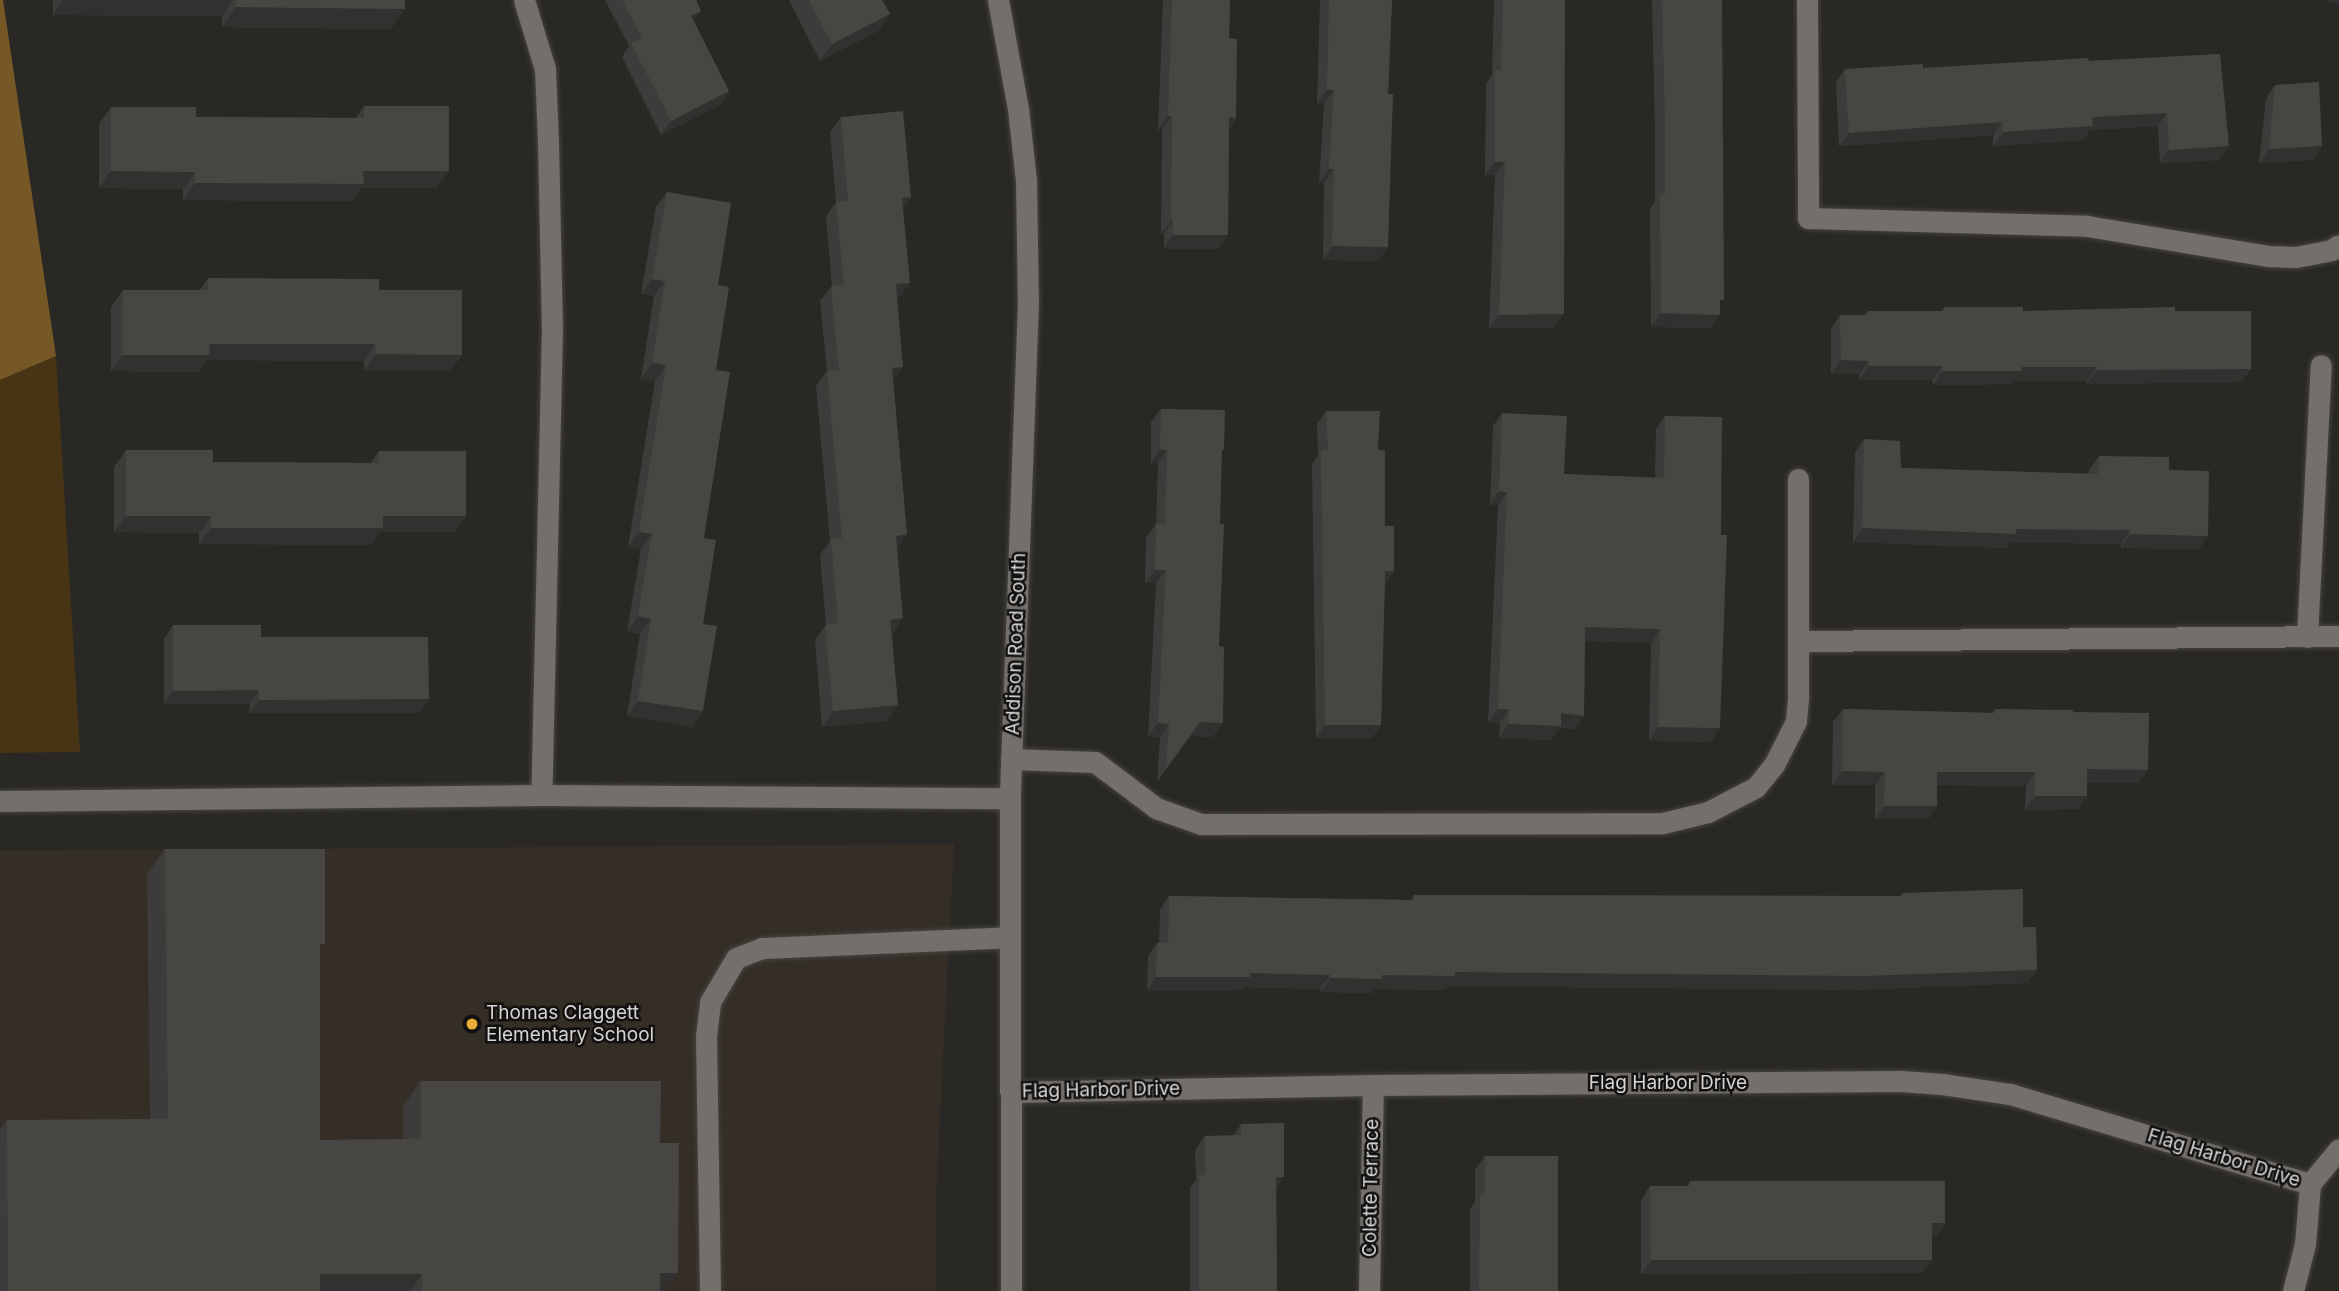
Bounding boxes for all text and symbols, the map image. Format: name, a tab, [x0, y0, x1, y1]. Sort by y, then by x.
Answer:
street label: Addison Road South	[1001, 552, 1031, 736]
place label: Thomas Claggett Elementary School	[486, 1002, 654, 1046]
marker: Thomas Claggett Elementary School	[464, 1016, 480, 1032]
street label: Flag Harbor Drive	[1589, 1072, 1747, 1094]
street label: Flag Harbor Drive	[1022, 1077, 1180, 1103]
street label: Colette Terrace	[1358, 1119, 1384, 1257]
street label: Flag Harbor Drive	[2145, 1124, 2303, 1192]

